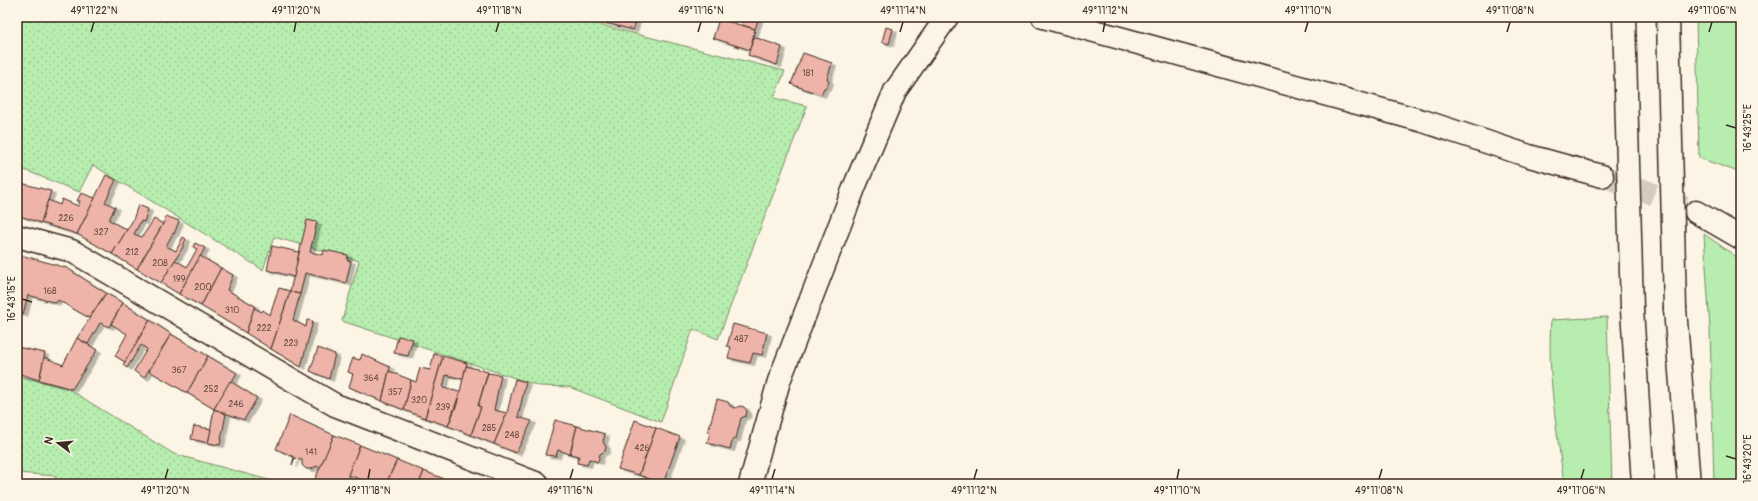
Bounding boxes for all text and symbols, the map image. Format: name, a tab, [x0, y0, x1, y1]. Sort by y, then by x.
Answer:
text: 49°11'22"N	[70, 5, 118, 17]
text: 49°11'20"N	[272, 5, 320, 17]
text: 49°11'18"N	[477, 5, 522, 17]
text: 49°11'16"N	[678, 5, 724, 17]
text: 49°11'14"N	[880, 5, 926, 17]
text: 49°11'12"N	[1082, 5, 1128, 17]
text: 49°11'10"N	[1285, 5, 1332, 17]
text: 49°11'08"N	[1486, 5, 1534, 17]
text: 49°11'06"N	[1688, 5, 1737, 17]
house number: 181	[802, 68, 814, 79]
text: 16°43'25"E	[1742, 104, 1754, 152]
house number: 226	[58, 213, 74, 224]
house number: 327	[94, 227, 109, 238]
house number: 212	[125, 247, 139, 258]
house number: 208	[152, 258, 168, 269]
house number: 199	[173, 274, 186, 285]
text: 16°43'15"E	[6, 276, 18, 322]
house number: 200	[194, 282, 212, 293]
house number: 168	[43, 286, 57, 297]
house number: 310	[225, 305, 239, 316]
house number: 222	[256, 323, 272, 334]
house number: 487	[734, 334, 748, 345]
house number: 223	[284, 338, 298, 349]
house number: 367	[172, 365, 187, 376]
house number: 364	[363, 373, 380, 384]
house number: 252	[204, 384, 218, 395]
house number: 357	[388, 387, 403, 398]
house number: 320	[411, 395, 427, 406]
house number: 246	[228, 399, 244, 410]
house number: 239	[436, 402, 451, 413]
north arrow	[38, 423, 78, 463]
house number: 285	[482, 423, 496, 434]
house number: 248	[505, 430, 520, 441]
text: N	[42, 434, 56, 446]
text: 16°43'20"E	[1742, 434, 1754, 484]
house number: 426	[634, 443, 650, 454]
house number: 141	[305, 447, 317, 458]
text: 49°11'20"N	[141, 485, 189, 497]
text: 49°11'18"N	[346, 485, 391, 497]
text: 49°11'16"N	[547, 485, 593, 497]
text: 49°11'14"N	[749, 485, 795, 497]
text: 49°11'12"N	[951, 485, 997, 497]
text: 49°11'10"N	[1154, 485, 1201, 497]
text: 49°11'08"N	[1355, 485, 1403, 497]
text: 49°11'06"N	[1557, 485, 1606, 497]

